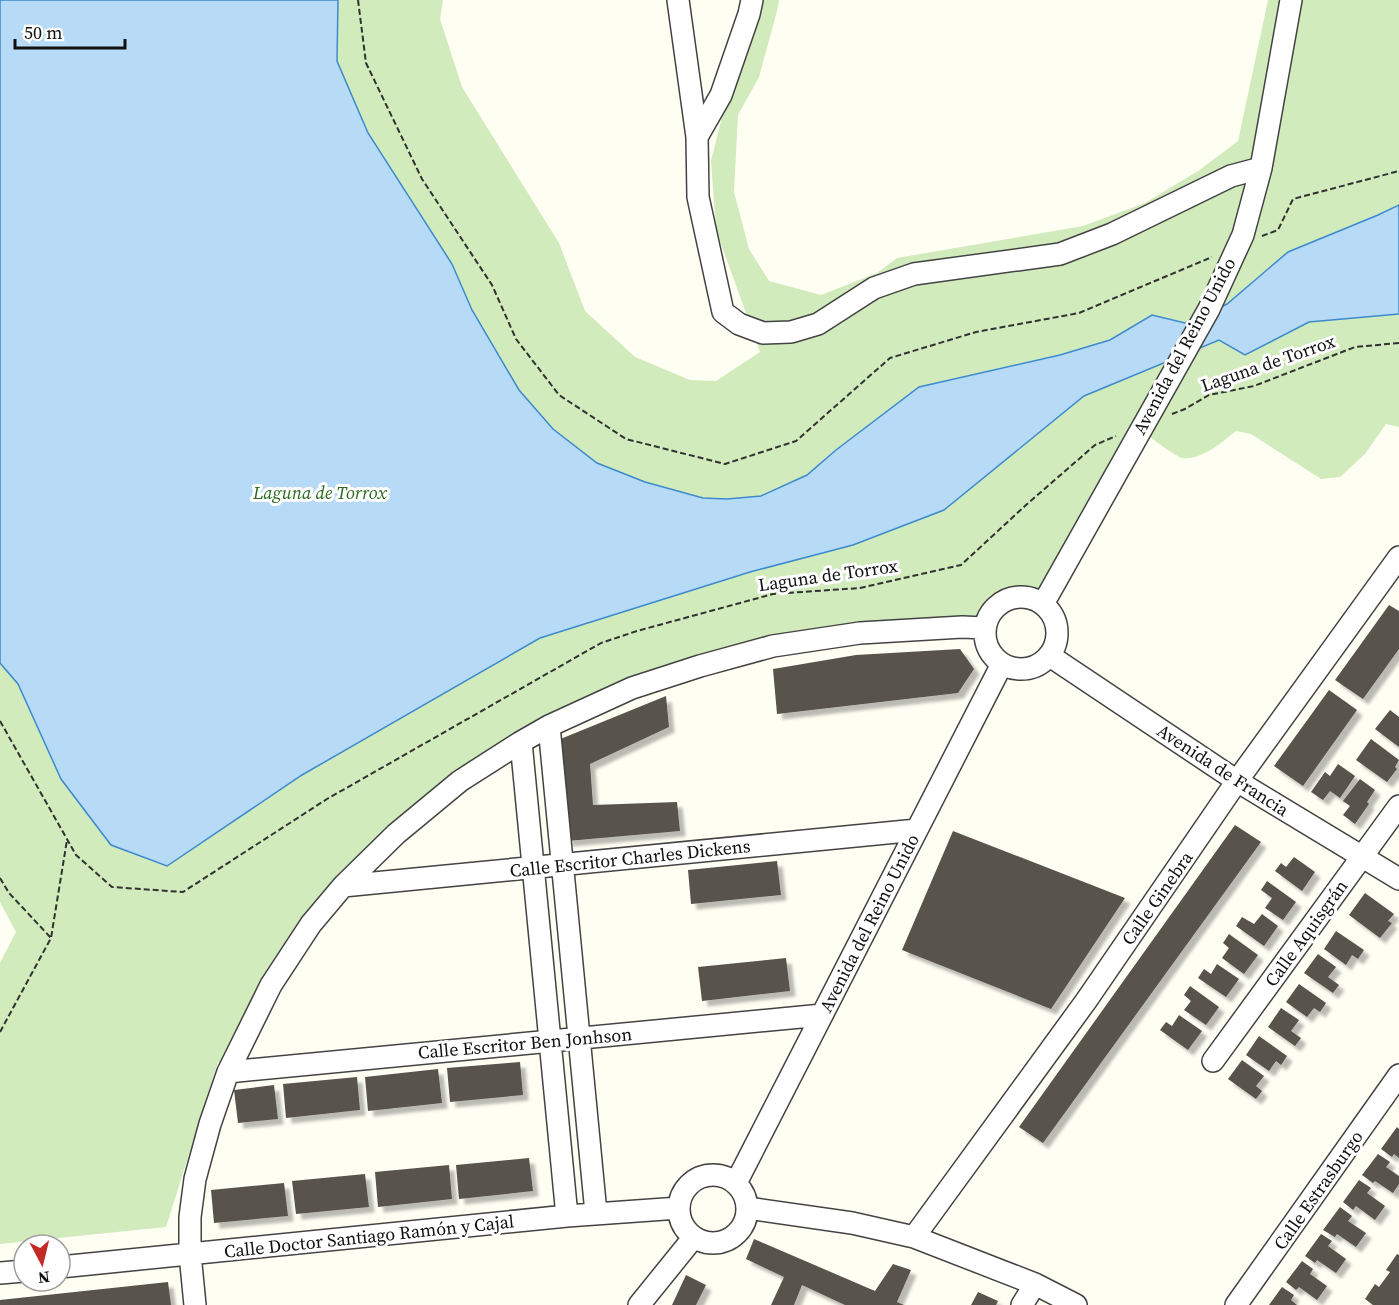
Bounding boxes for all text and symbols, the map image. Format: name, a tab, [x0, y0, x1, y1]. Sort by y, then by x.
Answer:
scale bar	[15, 12, 124, 50]
text: 50 m	[24, 20, 62, 45]
street label: Avenida del Reino Unido	[1127, 253, 1241, 439]
street label: Laguna de Torrox	[1197, 328, 1339, 398]
park label: Laguna de Torrox	[252, 480, 388, 505]
street label: Laguna de Torrox	[757, 553, 900, 597]
street label: Avenida de Francia	[1152, 718, 1295, 823]
street label: Avenida del Reino Unido	[813, 829, 925, 1017]
street label: Calle Escritor Charles Dickens	[508, 833, 752, 883]
street label: Calle Ginebra	[1115, 845, 1199, 950]
street label: Calle Aquisgrán	[1259, 874, 1353, 992]
street label: Calle Escritor Ben Jonhson	[417, 1021, 633, 1065]
street label: Calle Estrasburgo	[1267, 1125, 1369, 1255]
street label: Calle Doctor Santiago Ramón y Cajal	[223, 1208, 515, 1264]
north arrow	[12, 1233, 72, 1293]
text: N	[36, 1266, 51, 1290]

